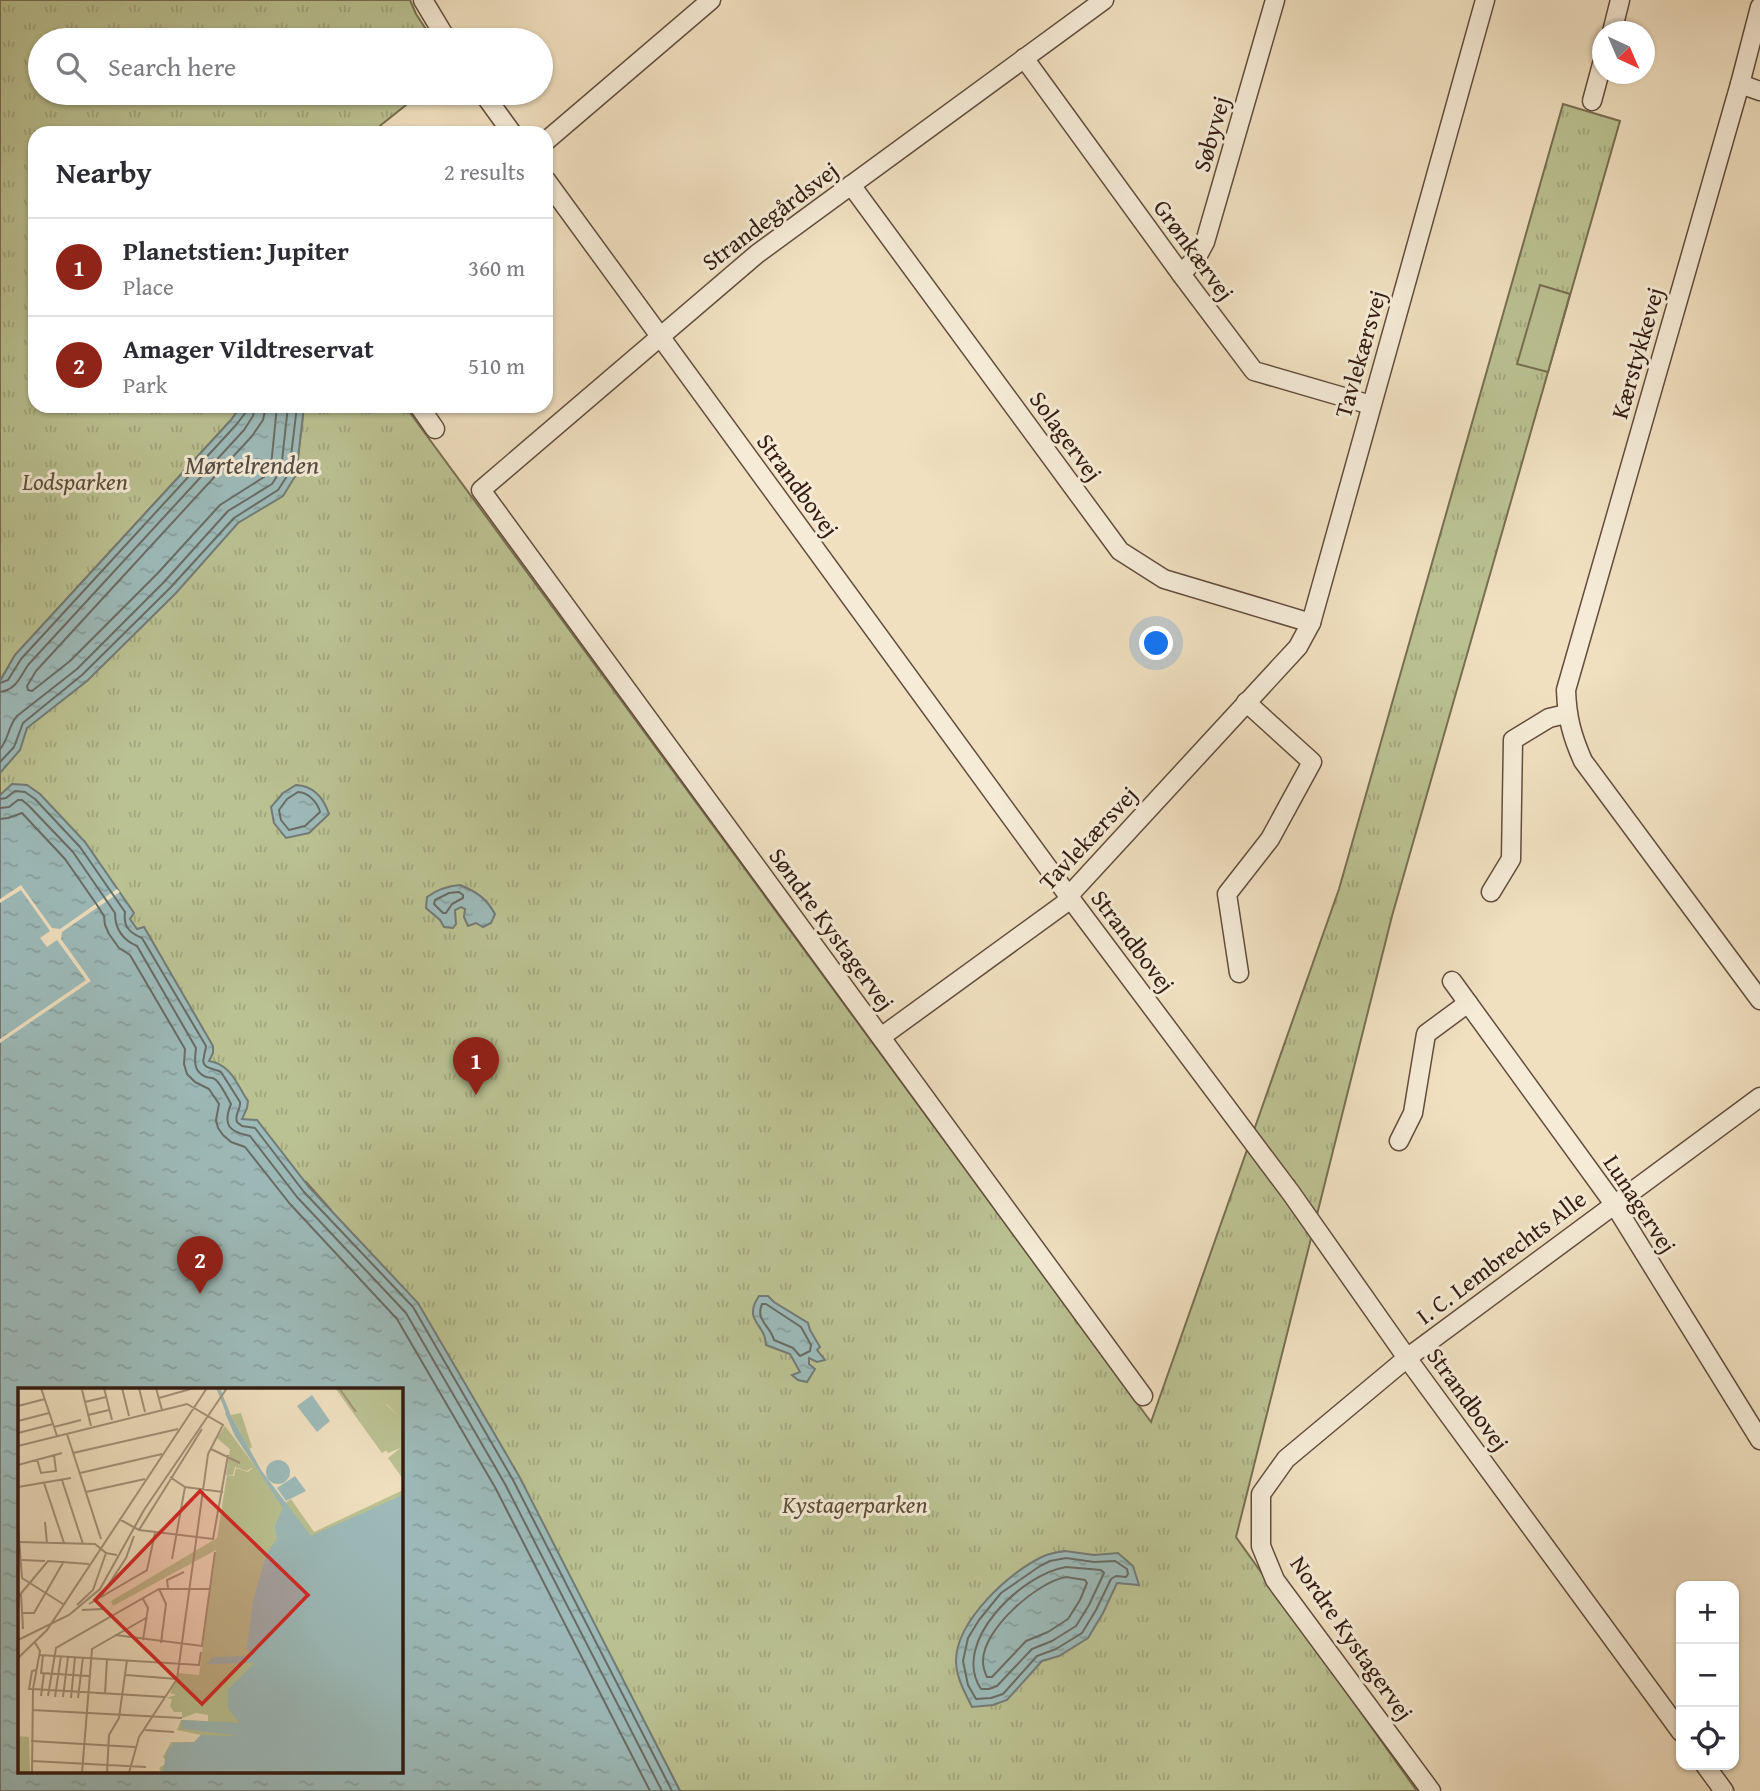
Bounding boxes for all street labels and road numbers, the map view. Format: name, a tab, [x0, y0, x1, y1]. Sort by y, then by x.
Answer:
street label: Søbyvej	[1184, 92, 1238, 176]
street label: Strandegårdsvej	[694, 153, 846, 279]
street label: Grønkærvej	[1145, 192, 1243, 308]
street label: Kærstykkevej	[1602, 283, 1672, 423]
street label: Tavlekærsvej	[1325, 286, 1395, 422]
street label: Solagervej	[1021, 384, 1111, 488]
street label: Strandbovej	[748, 426, 848, 544]
street label: Tavlekærsvej	[1031, 778, 1145, 898]
street label: Søndre Kystagervej	[761, 840, 903, 1018]
street label: Strandbovej	[1083, 882, 1183, 1000]
street label: Lunagervej	[1595, 1148, 1685, 1260]
street label: I. C. Lembrechts Alle	[1409, 1181, 1593, 1333]
street label: Strandbovej	[1418, 1340, 1518, 1458]
street label: Nordre Kystagervej	[1282, 1548, 1422, 1728]

